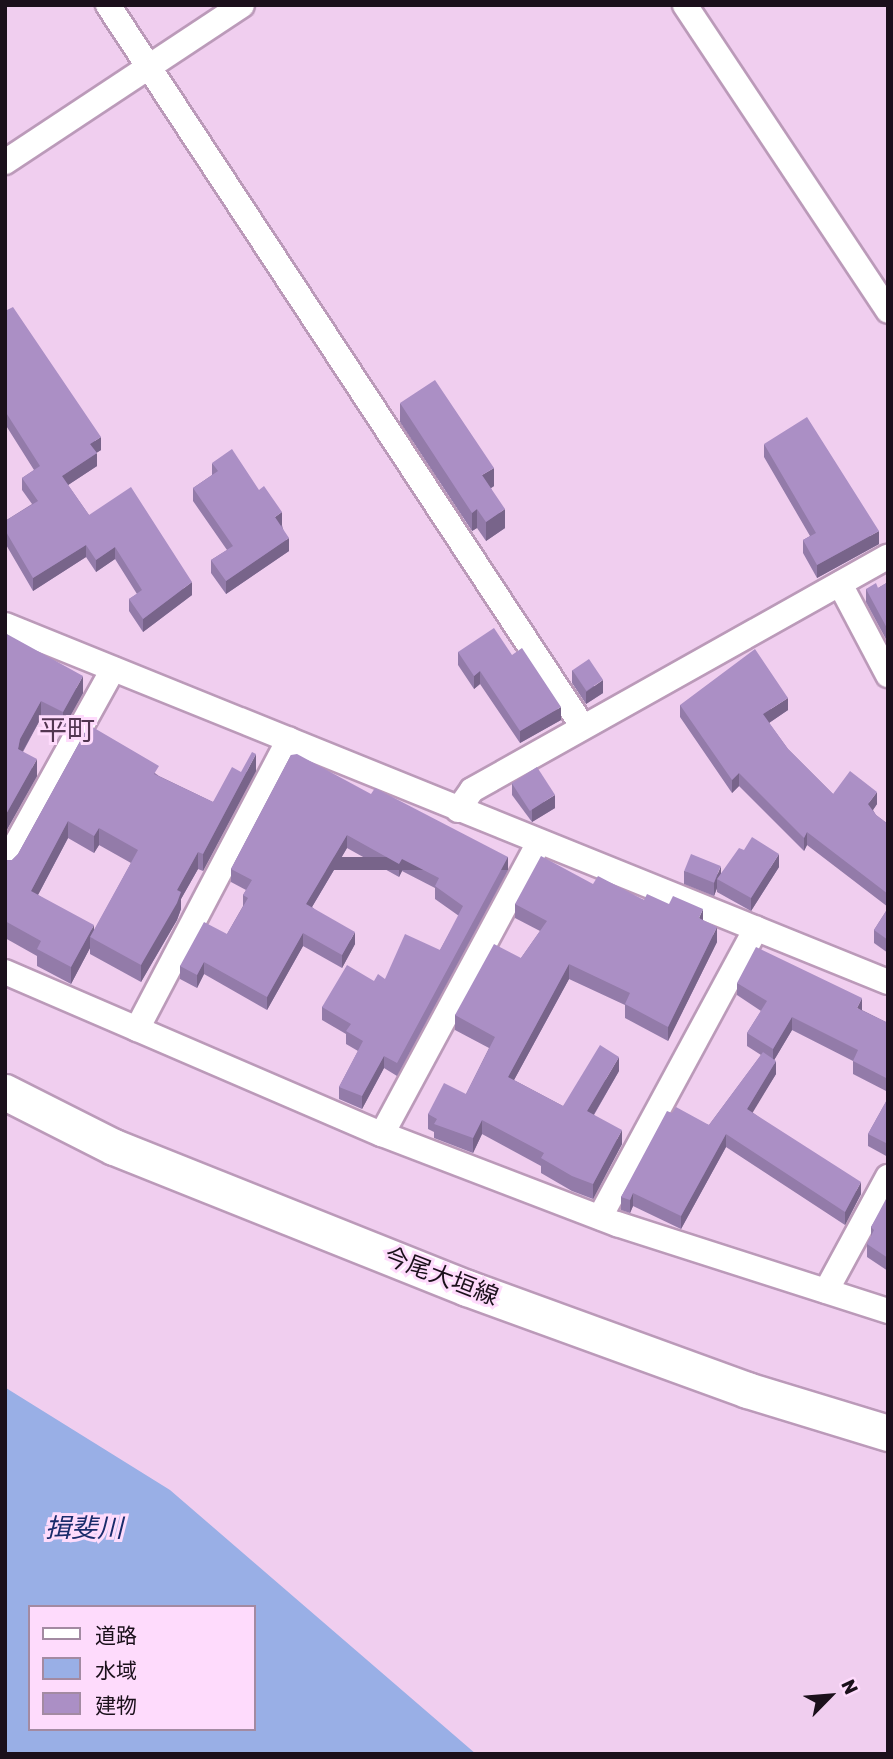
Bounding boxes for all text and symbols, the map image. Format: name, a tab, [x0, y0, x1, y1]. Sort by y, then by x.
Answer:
district label: 平町	[39, 714, 95, 748]
street label: 今尾大垣線	[380, 1242, 502, 1312]
water label: 揖斐川	[45, 1513, 123, 1545]
legend	[28, 1605, 256, 1731]
text: 道路	[95, 1623, 137, 1648]
text: 水域	[95, 1658, 137, 1683]
north arrow	[795, 1661, 865, 1731]
text: N	[836, 1676, 863, 1698]
text: 建物	[95, 1693, 137, 1718]

